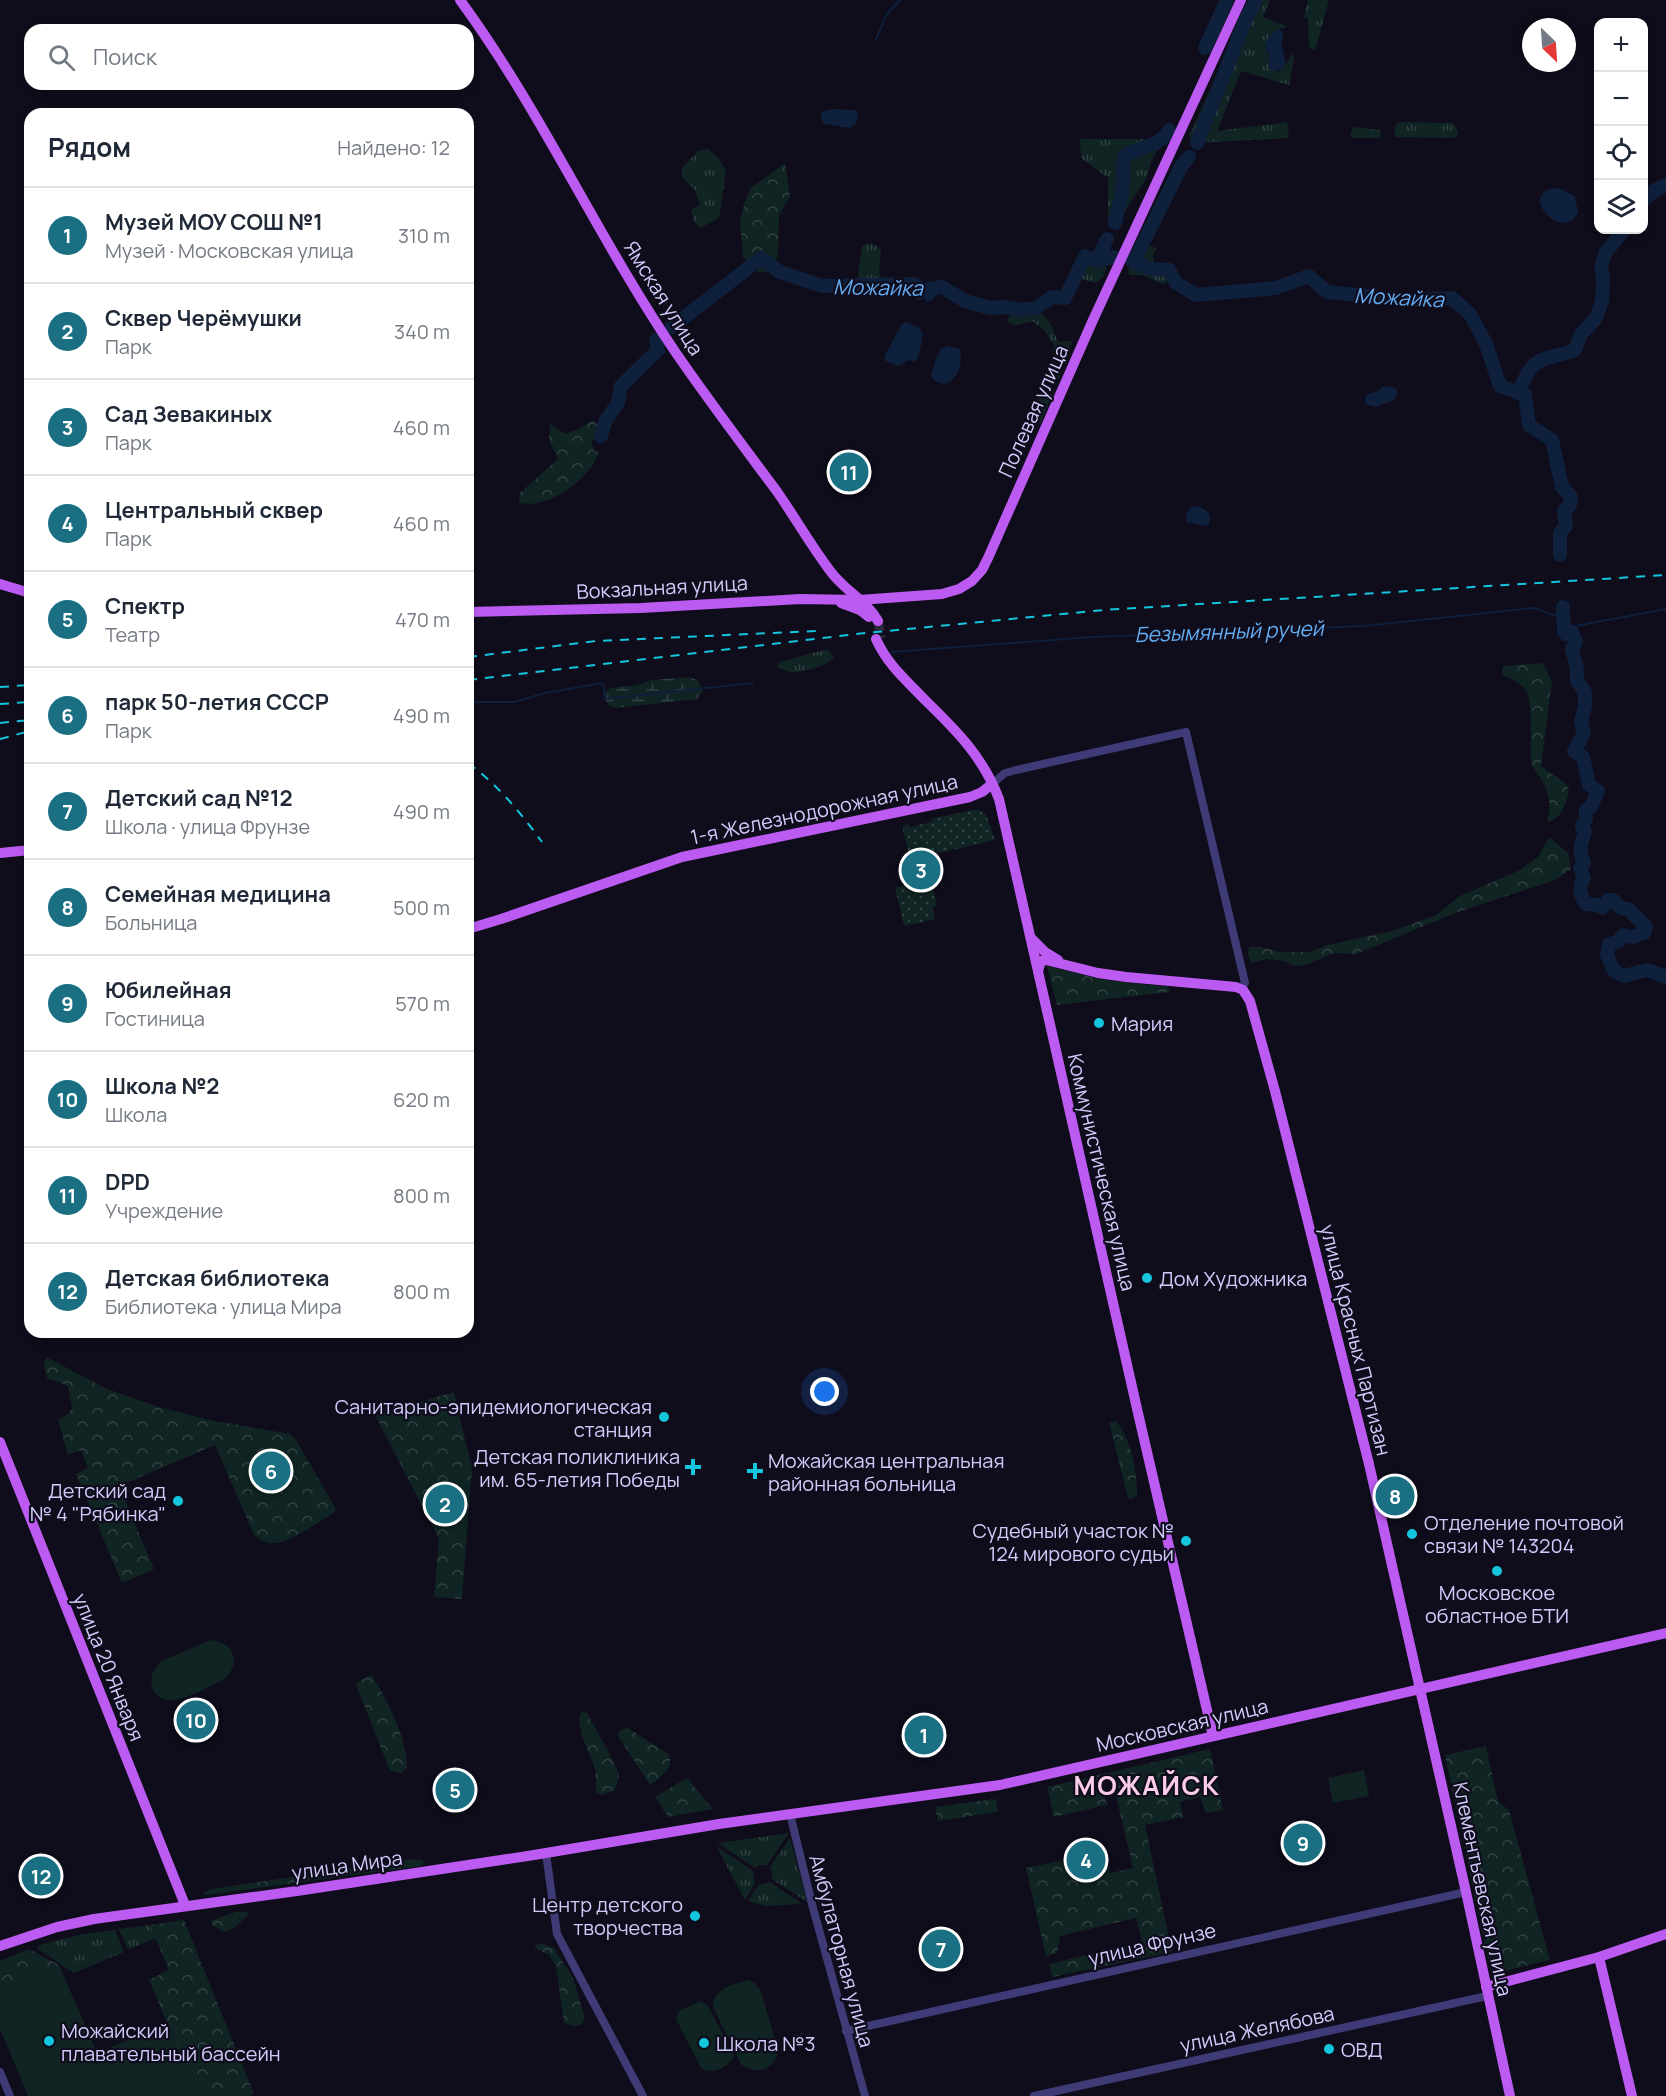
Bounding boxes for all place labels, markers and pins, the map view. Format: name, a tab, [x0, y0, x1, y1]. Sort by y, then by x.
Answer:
pin: 11	[830, 450, 868, 494]
pin: 3	[902, 848, 940, 892]
place label: Мария	[1111, 1010, 1173, 1037]
marker: Мария	[1092, 1016, 1106, 1030]
place label: Дом Художника	[1159, 1265, 1307, 1292]
marker: Дом Художника	[1140, 1271, 1154, 1285]
place label: Санитарно-эпидемиологическая станция	[335, 1393, 652, 1443]
marker: Санитарно-эпидемиологическая станция	[657, 1410, 671, 1424]
place label: Детская поликлиника им. 65-летия Победы	[474, 1443, 680, 1493]
place label: Можайская центральная районная больница	[768, 1447, 1004, 1497]
pin: 6	[252, 1448, 290, 1494]
marker: Детская поликлиника им. 65-летия Победы	[684, 1458, 702, 1476]
marker: Можайская центральная районная больница	[746, 1462, 764, 1480]
pin: 8	[1376, 1474, 1414, 1518]
place label: Детский сад № 4 "Рябинка"	[30, 1477, 166, 1527]
pin: 2	[426, 1482, 464, 1526]
marker: Детский сад № 4 "Рябинка"	[171, 1494, 185, 1508]
place label: Отделение почтовой связи № 143204	[1424, 1509, 1624, 1559]
place label: Судебный участок № 124 мирового судьи	[972, 1517, 1174, 1567]
marker: Отделение почтовой связи № 143204	[1405, 1527, 1419, 1541]
marker: Судебный участок № 124 мирового судьи	[1179, 1534, 1193, 1548]
marker: Московское областное БТИ	[1490, 1564, 1504, 1578]
place label: Московское областное БТИ	[1425, 1579, 1569, 1629]
pin: 10	[176, 1698, 216, 1742]
pin: 1	[904, 1712, 944, 1758]
pin: 5	[436, 1768, 474, 1812]
pin: 9	[1284, 1820, 1322, 1866]
pin: 4	[1066, 1838, 1106, 1882]
pin: 12	[22, 1854, 60, 1898]
place label: Центр детского творчества	[532, 1891, 683, 1941]
marker: Центр детского творчества	[688, 1909, 702, 1923]
pin: 7	[922, 1926, 960, 1972]
place label: Можайский плавательный бассейн	[61, 2017, 281, 2067]
place label: Школа №3	[716, 2030, 816, 2057]
marker: Можайский плавательный бассейн	[42, 2034, 56, 2048]
marker: Школа №3	[697, 2036, 711, 2050]
place label: ОВД	[1341, 2036, 1382, 2063]
marker: ОВД	[1322, 2042, 1336, 2056]

